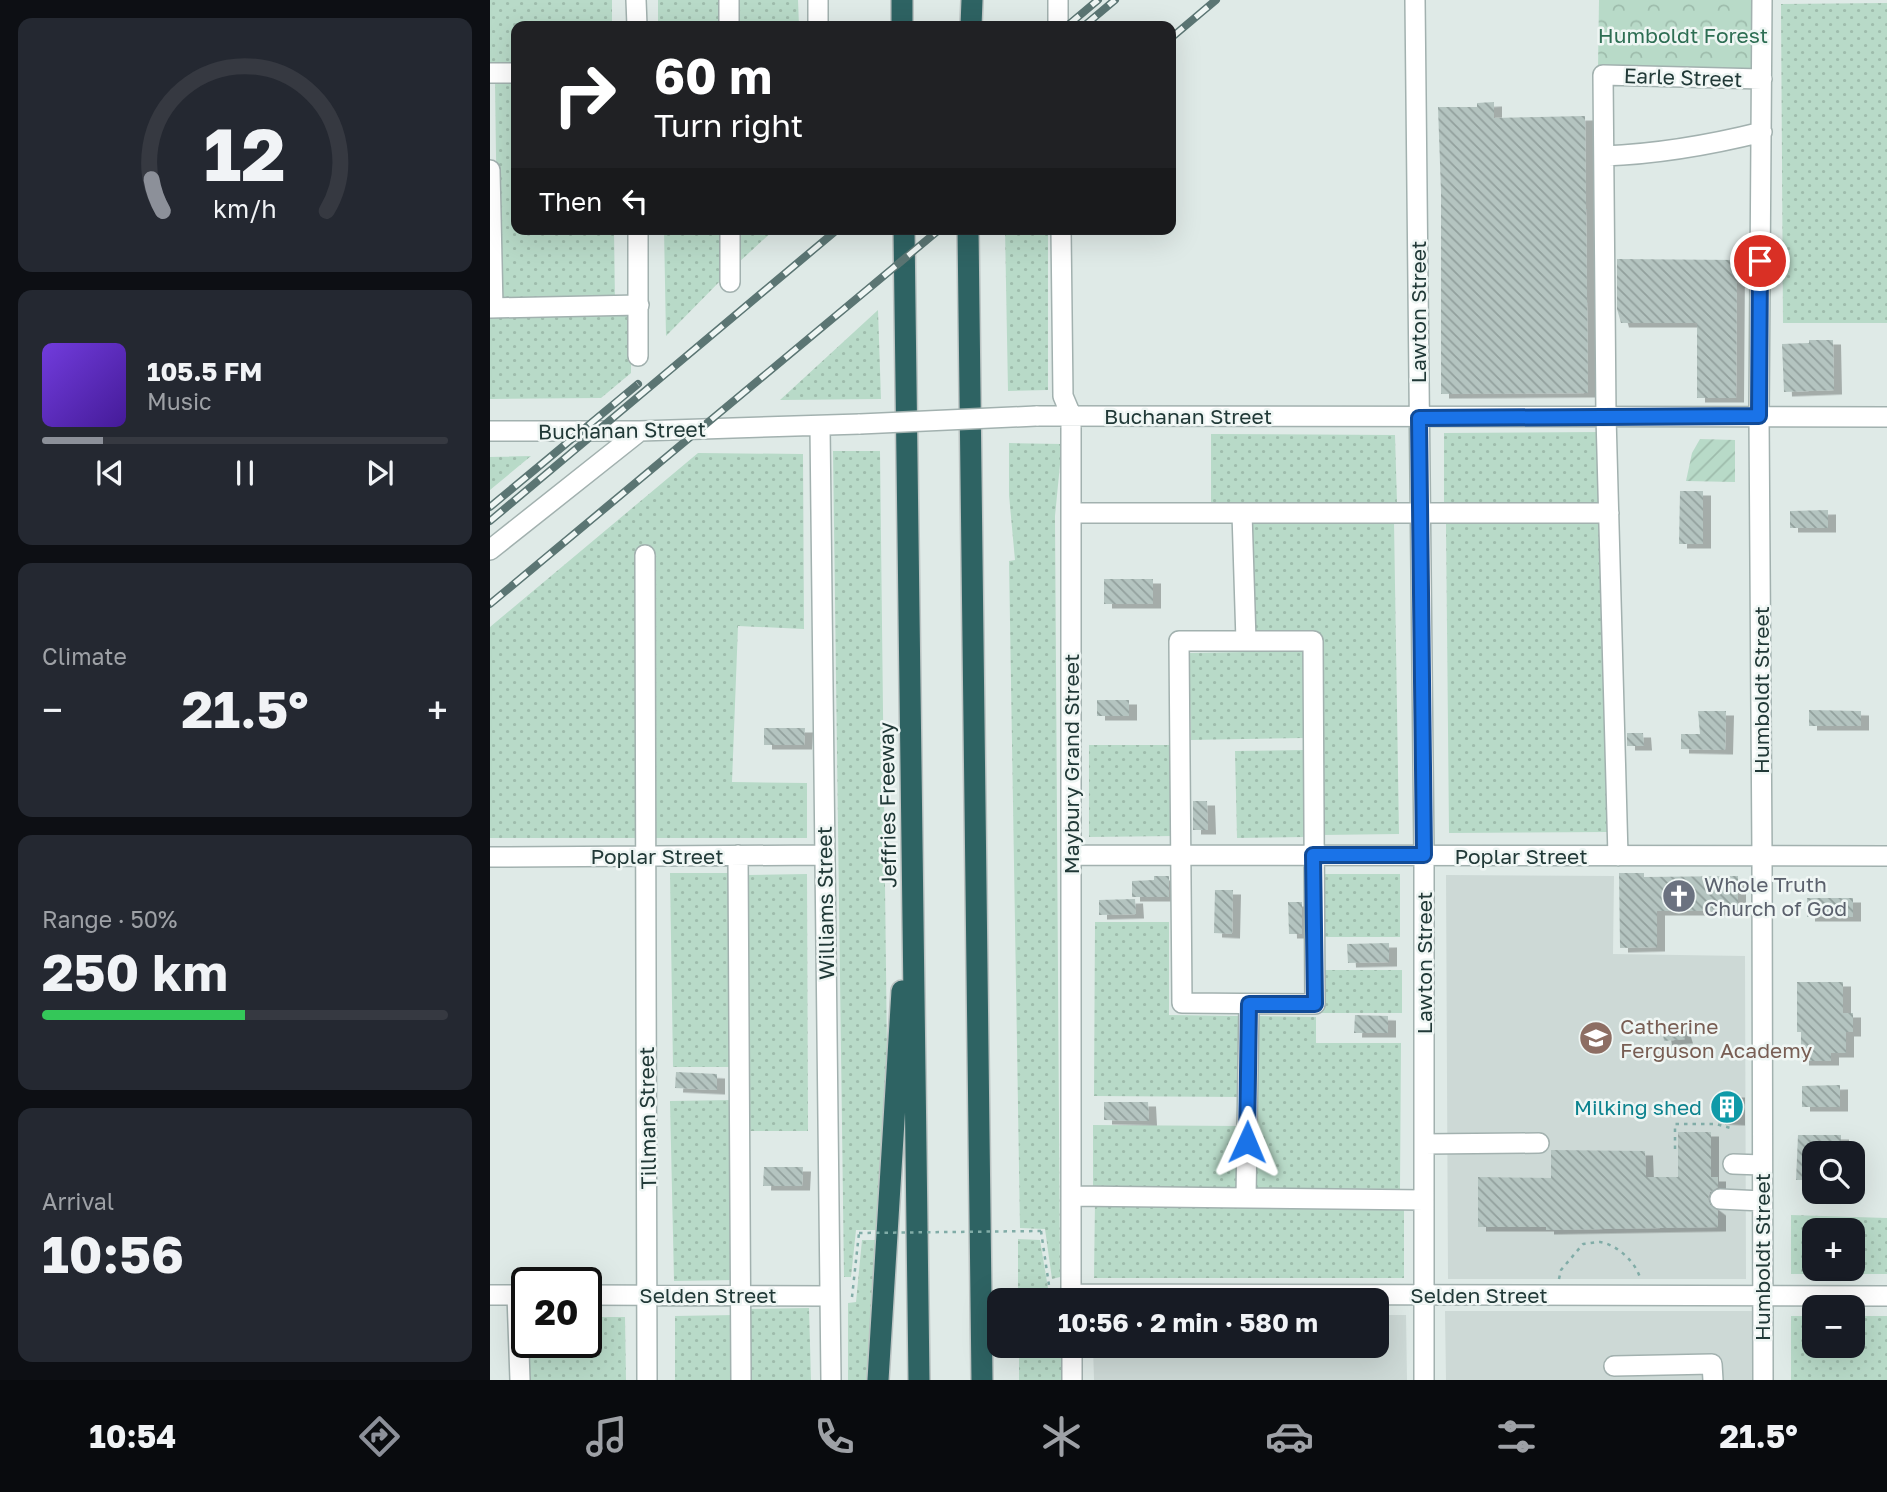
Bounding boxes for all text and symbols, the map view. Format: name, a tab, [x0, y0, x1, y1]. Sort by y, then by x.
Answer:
park label: Humboldt Forest	[1598, 22, 1768, 48]
text: 60 m	[654, 46, 772, 105]
icon: right	[539, 49, 630, 140]
street label: Earle Street	[1623, 62, 1743, 92]
text: Turn right	[654, 106, 803, 144]
text: 12	[204, 111, 286, 198]
icon: left	[616, 182, 654, 220]
text: Then	[539, 186, 602, 217]
text: km/h	[213, 193, 277, 224]
pin	[1730, 231, 1790, 291]
street label: Lawton Street	[1405, 241, 1431, 383]
icon: arrive	[1741, 242, 1779, 280]
text: 105.5 FM	[147, 356, 262, 387]
text: Music	[147, 387, 212, 415]
street label: Buchanan Street	[1104, 403, 1272, 429]
street label: Buchanan Street	[538, 416, 706, 444]
icon: previous	[91, 454, 129, 492]
icon: pause	[226, 454, 264, 492]
icon: next	[361, 454, 399, 492]
street label: Humboldt Street	[1748, 606, 1774, 774]
text: Climate	[42, 642, 127, 670]
street label: Maybury Grand Street	[1058, 654, 1084, 874]
text: 21.5°	[181, 677, 309, 739]
text: −	[42, 687, 63, 732]
text: +	[427, 687, 448, 732]
street label: Jeffries Freeway	[873, 722, 901, 888]
street label: Williams Street	[811, 826, 839, 980]
street label: Poplar Street	[590, 843, 724, 869]
street label: Poplar Street	[1454, 843, 1588, 869]
place label: Whole Truth Church of God	[1704, 871, 1847, 921]
church icon: Whole Truth Church of God	[1660, 877, 1698, 915]
street label: Lawton Street	[1411, 892, 1437, 1034]
text: Range · 50%	[42, 905, 177, 933]
text: 250 km	[42, 940, 228, 1002]
place label: Catherine Ferguson Academy	[1620, 1013, 1812, 1063]
school or university icon: Catherine Ferguson Academy	[1577, 1019, 1615, 1057]
street label: Tillman Street	[633, 1046, 661, 1190]
building icon: Milking shed	[1708, 1088, 1746, 1126]
place label: Milking shed	[1574, 1094, 1702, 1120]
position arrow	[1210, 1105, 1284, 1179]
map controls	[1802, 1141, 1865, 1358]
button: search	[1802, 1141, 1865, 1204]
street label: Humboldt Street	[1749, 1173, 1775, 1341]
text: Arrival	[42, 1187, 114, 1215]
button: +	[1802, 1218, 1865, 1281]
text: 10:56	[42, 1222, 184, 1284]
speed limit sign: 20	[511, 1267, 602, 1358]
street label: Selden Street	[639, 1282, 777, 1308]
street label: Selden Street	[1410, 1282, 1548, 1308]
button: −	[1802, 1295, 1865, 1358]
text: 10:56 · 2 min · 580 m	[1058, 1307, 1318, 1338]
icon: directions	[355, 1412, 404, 1461]
icon: music	[582, 1412, 631, 1461]
icon: phone	[810, 1412, 859, 1461]
icon: climate	[1037, 1412, 1086, 1461]
icon: car	[1265, 1412, 1314, 1461]
icon: filters	[1492, 1412, 1541, 1461]
text: 10:54	[89, 1417, 176, 1455]
text: 21.5°	[1719, 1417, 1798, 1455]

